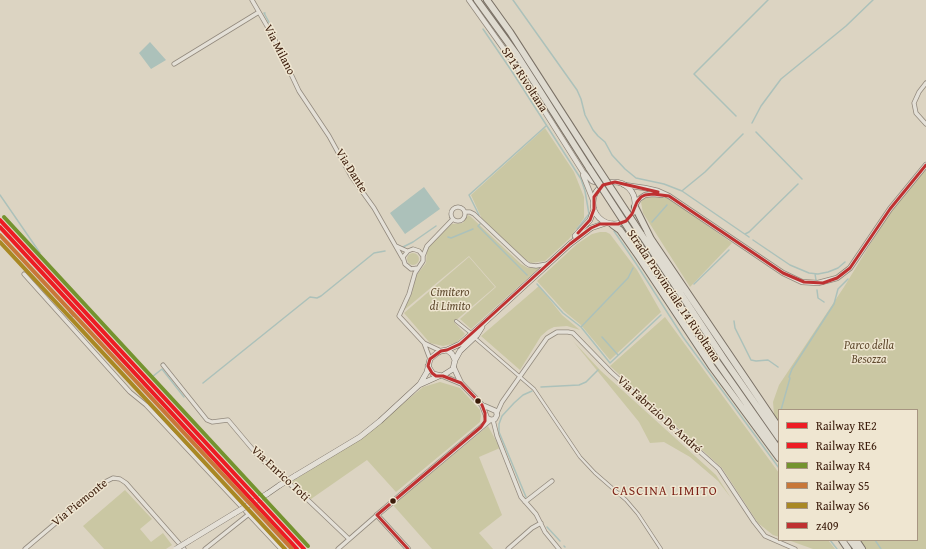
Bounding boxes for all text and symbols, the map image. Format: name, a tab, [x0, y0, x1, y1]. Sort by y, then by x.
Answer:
street label: Via Milano	[260, 22, 298, 78]
street label: SP14 Rivoltana	[498, 45, 550, 115]
street label: Via Dante	[332, 146, 370, 196]
street label: Strada Provinciale 14 Rivoltana	[623, 227, 723, 365]
park label: Cimitero di Limito	[430, 286, 470, 314]
park label: Parco della Besozza	[844, 339, 894, 367]
street label: Via Fabrizio De André	[614, 373, 704, 457]
unlabelled marker	[473, 396, 483, 406]
legend	[778, 409, 918, 541]
text: Railway RE2	[816, 417, 877, 434]
text: Railway RE6	[816, 437, 877, 454]
street label: Via Enrico Toti	[248, 443, 312, 505]
text: Railway R4	[816, 457, 871, 474]
street label: Via Piemonte	[49, 476, 111, 530]
text: Railway S5	[816, 477, 870, 494]
district label: CASCINA LIMITO	[612, 484, 718, 500]
unlabelled marker	[388, 496, 398, 506]
text: Railway S6	[816, 497, 870, 514]
text: z409	[816, 517, 839, 534]

